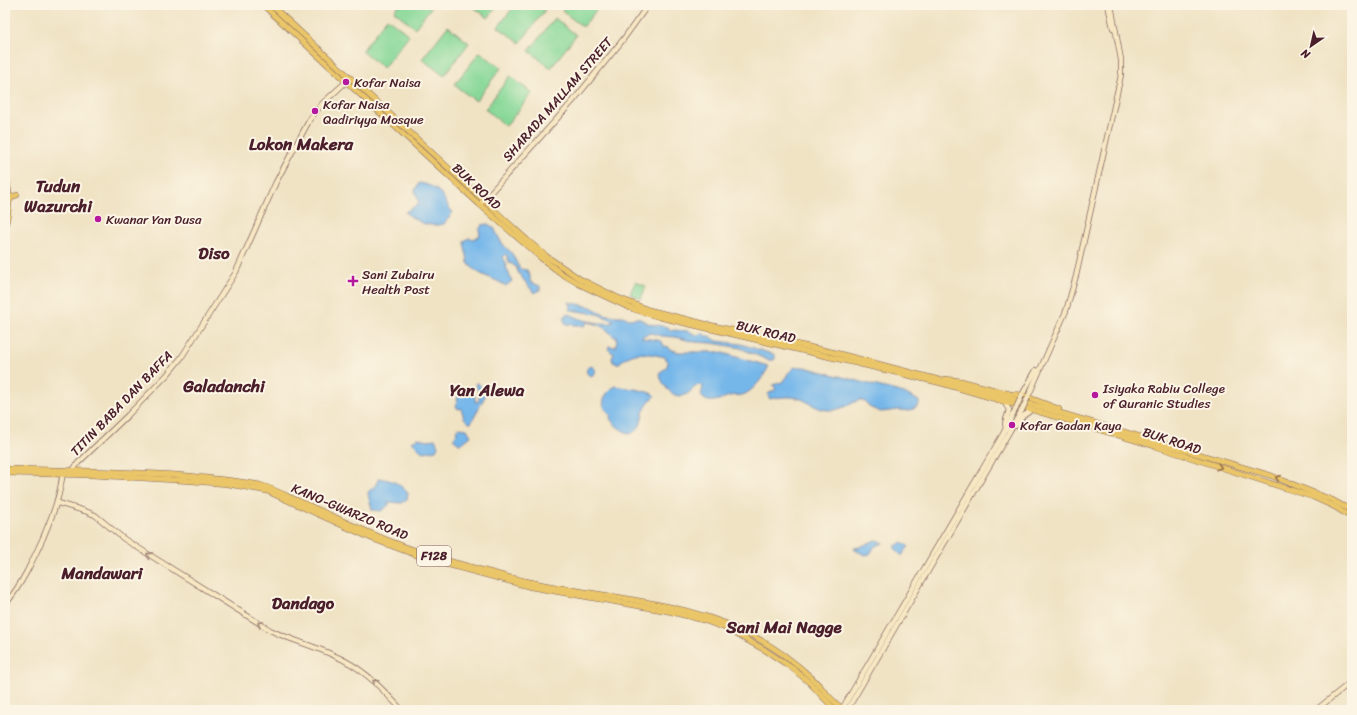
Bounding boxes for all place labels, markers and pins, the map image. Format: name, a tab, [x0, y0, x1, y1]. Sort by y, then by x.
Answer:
place label: Kofar Naisa	[354, 71, 421, 94]
marker: Kofar Naisa	[341, 77, 351, 87]
place label: Kofar Naisa Qadiriyya Mosque	[323, 93, 424, 131]
marker: Kofar Naisa Qadiriyya Mosque	[310, 106, 320, 116]
place label: Kwanar Yan Dusa	[106, 208, 202, 231]
marker: Kwanar Yan Dusa	[93, 214, 103, 224]
place label: Sani Zubairu Health Post	[362, 263, 435, 301]
marker: Sani Zubairu Health Post	[347, 275, 359, 287]
place label: Isiyaka Rabiu College of Quranic Studies	[1102, 377, 1225, 415]
marker: Isiyaka Rabiu College of Quranic Studies	[1090, 390, 1100, 400]
place label: Kofar Gadan Kaya	[1020, 414, 1122, 437]
marker: Kofar Gadan Kaya	[1007, 420, 1017, 430]

